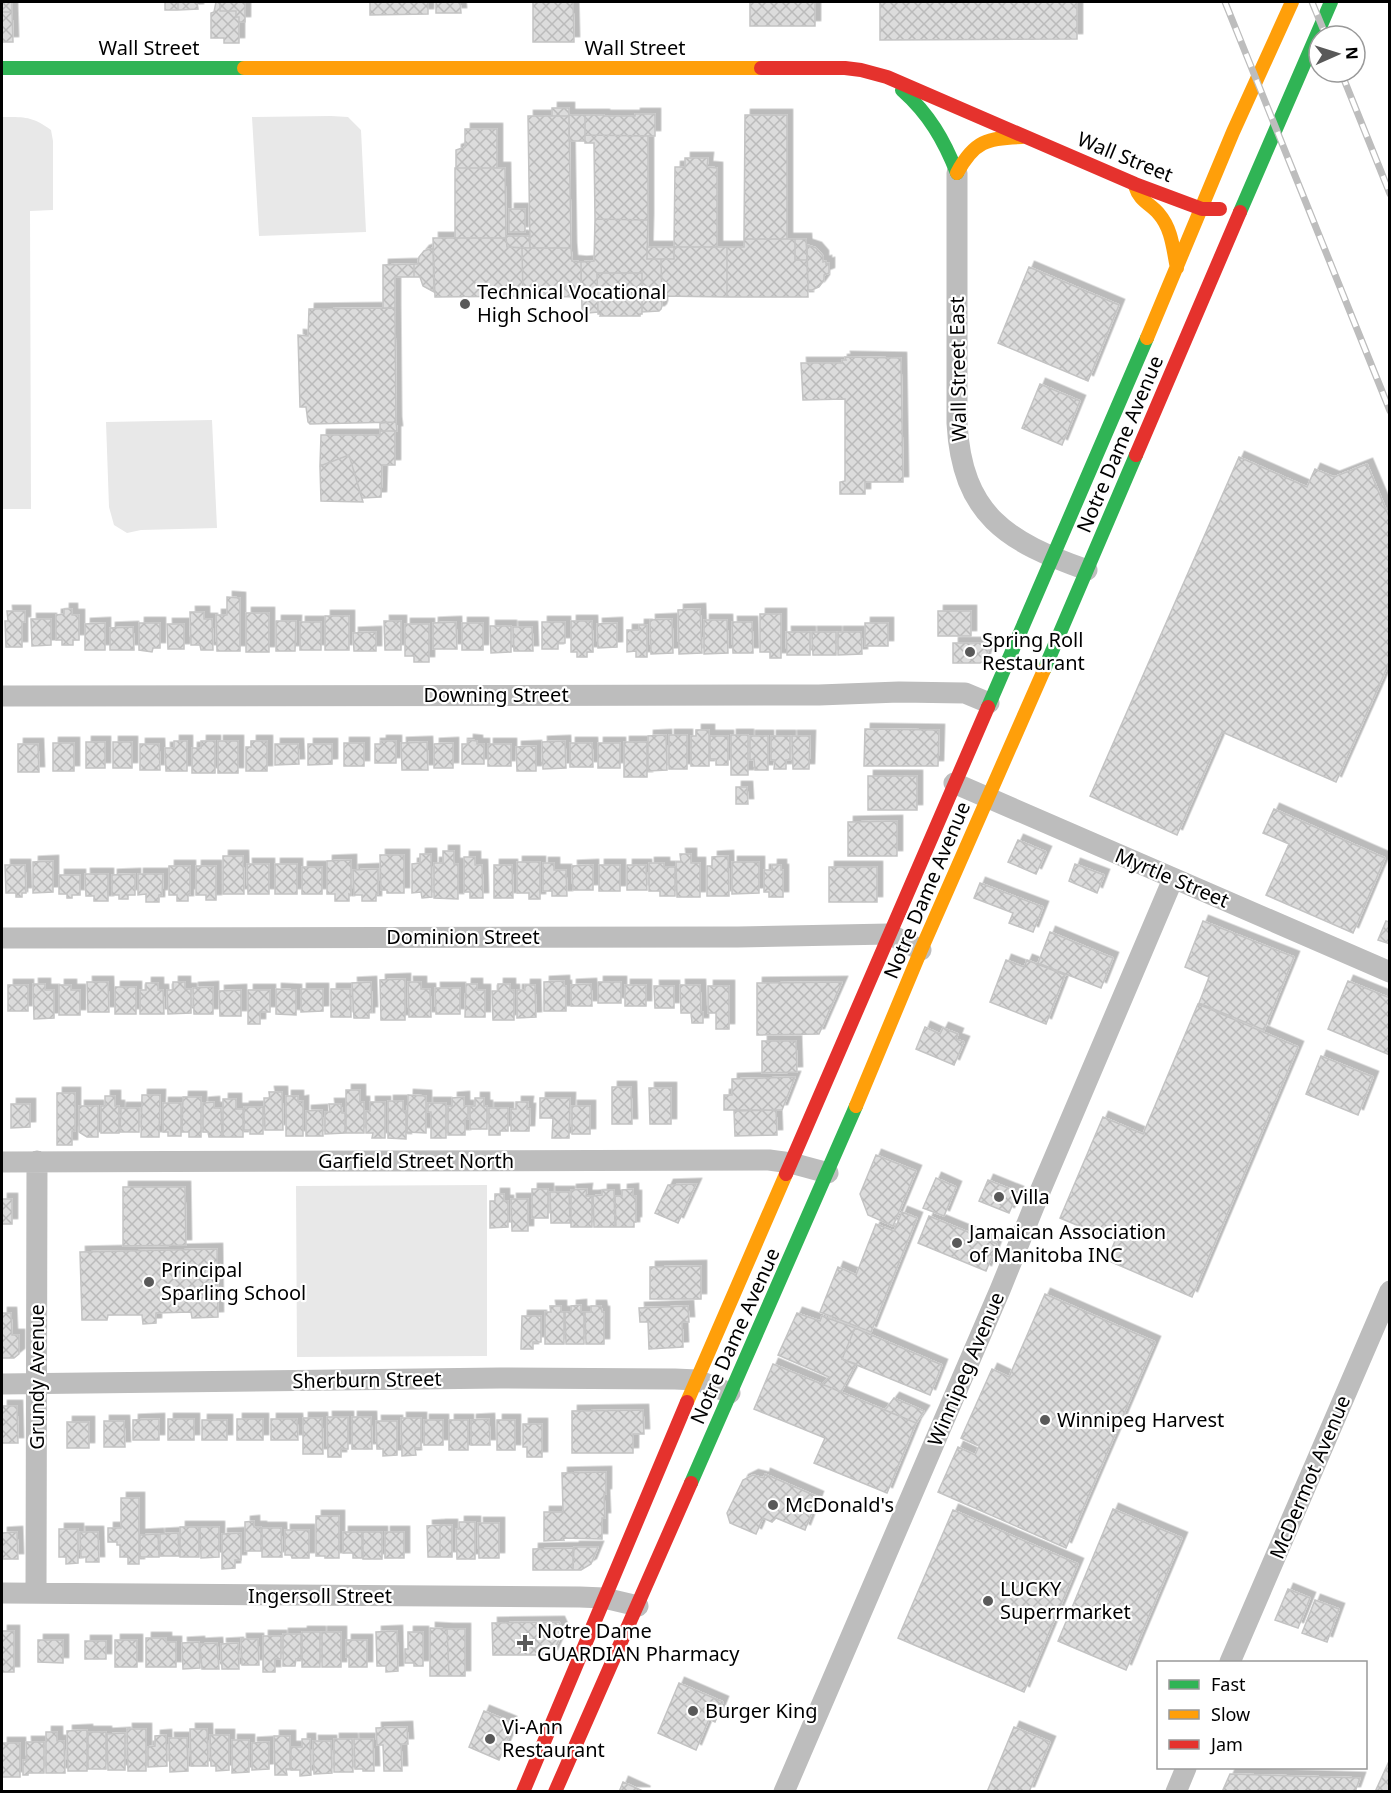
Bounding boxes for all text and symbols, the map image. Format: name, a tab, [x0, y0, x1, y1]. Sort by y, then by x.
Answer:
north arrow	[1307, 24, 1367, 84]
street label: Wall Street	[99, 34, 199, 61]
street label: Wall Street	[585, 34, 685, 61]
text: N	[1341, 46, 1363, 60]
street label: Wall Street	[1073, 125, 1177, 188]
place label: Technical Vocational High School	[477, 278, 666, 328]
street label: Wall Street East	[943, 296, 972, 442]
marker: Technical Vocational High School	[458, 297, 472, 311]
street label: Notre Dame Avenue	[1070, 351, 1169, 537]
place label: Spring Roll Restaurant	[982, 626, 1085, 676]
marker: Spring Roll Restaurant	[963, 645, 977, 659]
street label: Downing Street	[423, 681, 569, 708]
street label: Notre Dame Avenue	[877, 797, 976, 983]
street label: Myrtle Street	[1111, 841, 1233, 914]
street label: Dominion Street	[386, 923, 540, 950]
street label: Garfield Street North	[318, 1147, 514, 1174]
place label: Villa	[1011, 1183, 1050, 1210]
marker: Villa	[992, 1190, 1006, 1204]
place label: Jamaican Association of Manitoba INC	[967, 1218, 1166, 1268]
marker: Jamaican Association of Manitoba INC	[950, 1236, 964, 1250]
street label: Notre Dame Avenue	[684, 1243, 786, 1428]
place label: Principal Sparling School	[161, 1256, 306, 1306]
marker: Principal Sparling School	[142, 1275, 156, 1289]
street label: Winnipeg Avenue	[921, 1288, 1010, 1450]
street label: Grundy Avenue	[23, 1304, 50, 1450]
street label: Sherburn Street	[292, 1365, 442, 1394]
street label: McDermot Avenue	[1263, 1391, 1356, 1563]
place label: Winnipeg Harvest	[1057, 1406, 1224, 1433]
marker: Winnipeg Harvest	[1038, 1413, 1052, 1427]
place label: McDonald's	[785, 1491, 894, 1518]
marker: McDonald's	[766, 1498, 780, 1512]
place label: LUCKY Superrmarket	[1000, 1575, 1131, 1625]
street label: Ingersoll Street	[248, 1582, 392, 1609]
marker: LUCKY Superrmarket	[981, 1594, 995, 1608]
place label: Notre Dame GUARDIAN Pharmacy	[537, 1617, 740, 1667]
marker: Notre Dame GUARDIAN Pharmacy	[518, 1636, 532, 1650]
legend	[1157, 1661, 1367, 1769]
text: Fast	[1211, 1672, 1246, 1696]
place label: Burger King	[705, 1697, 818, 1724]
text: Slow	[1211, 1702, 1250, 1726]
marker: Burger King	[686, 1704, 700, 1718]
place label: Vi-Ann Restaurant	[502, 1713, 605, 1763]
marker: Vi-Ann Restaurant	[483, 1732, 497, 1746]
text: Jam	[1209, 1732, 1243, 1756]

